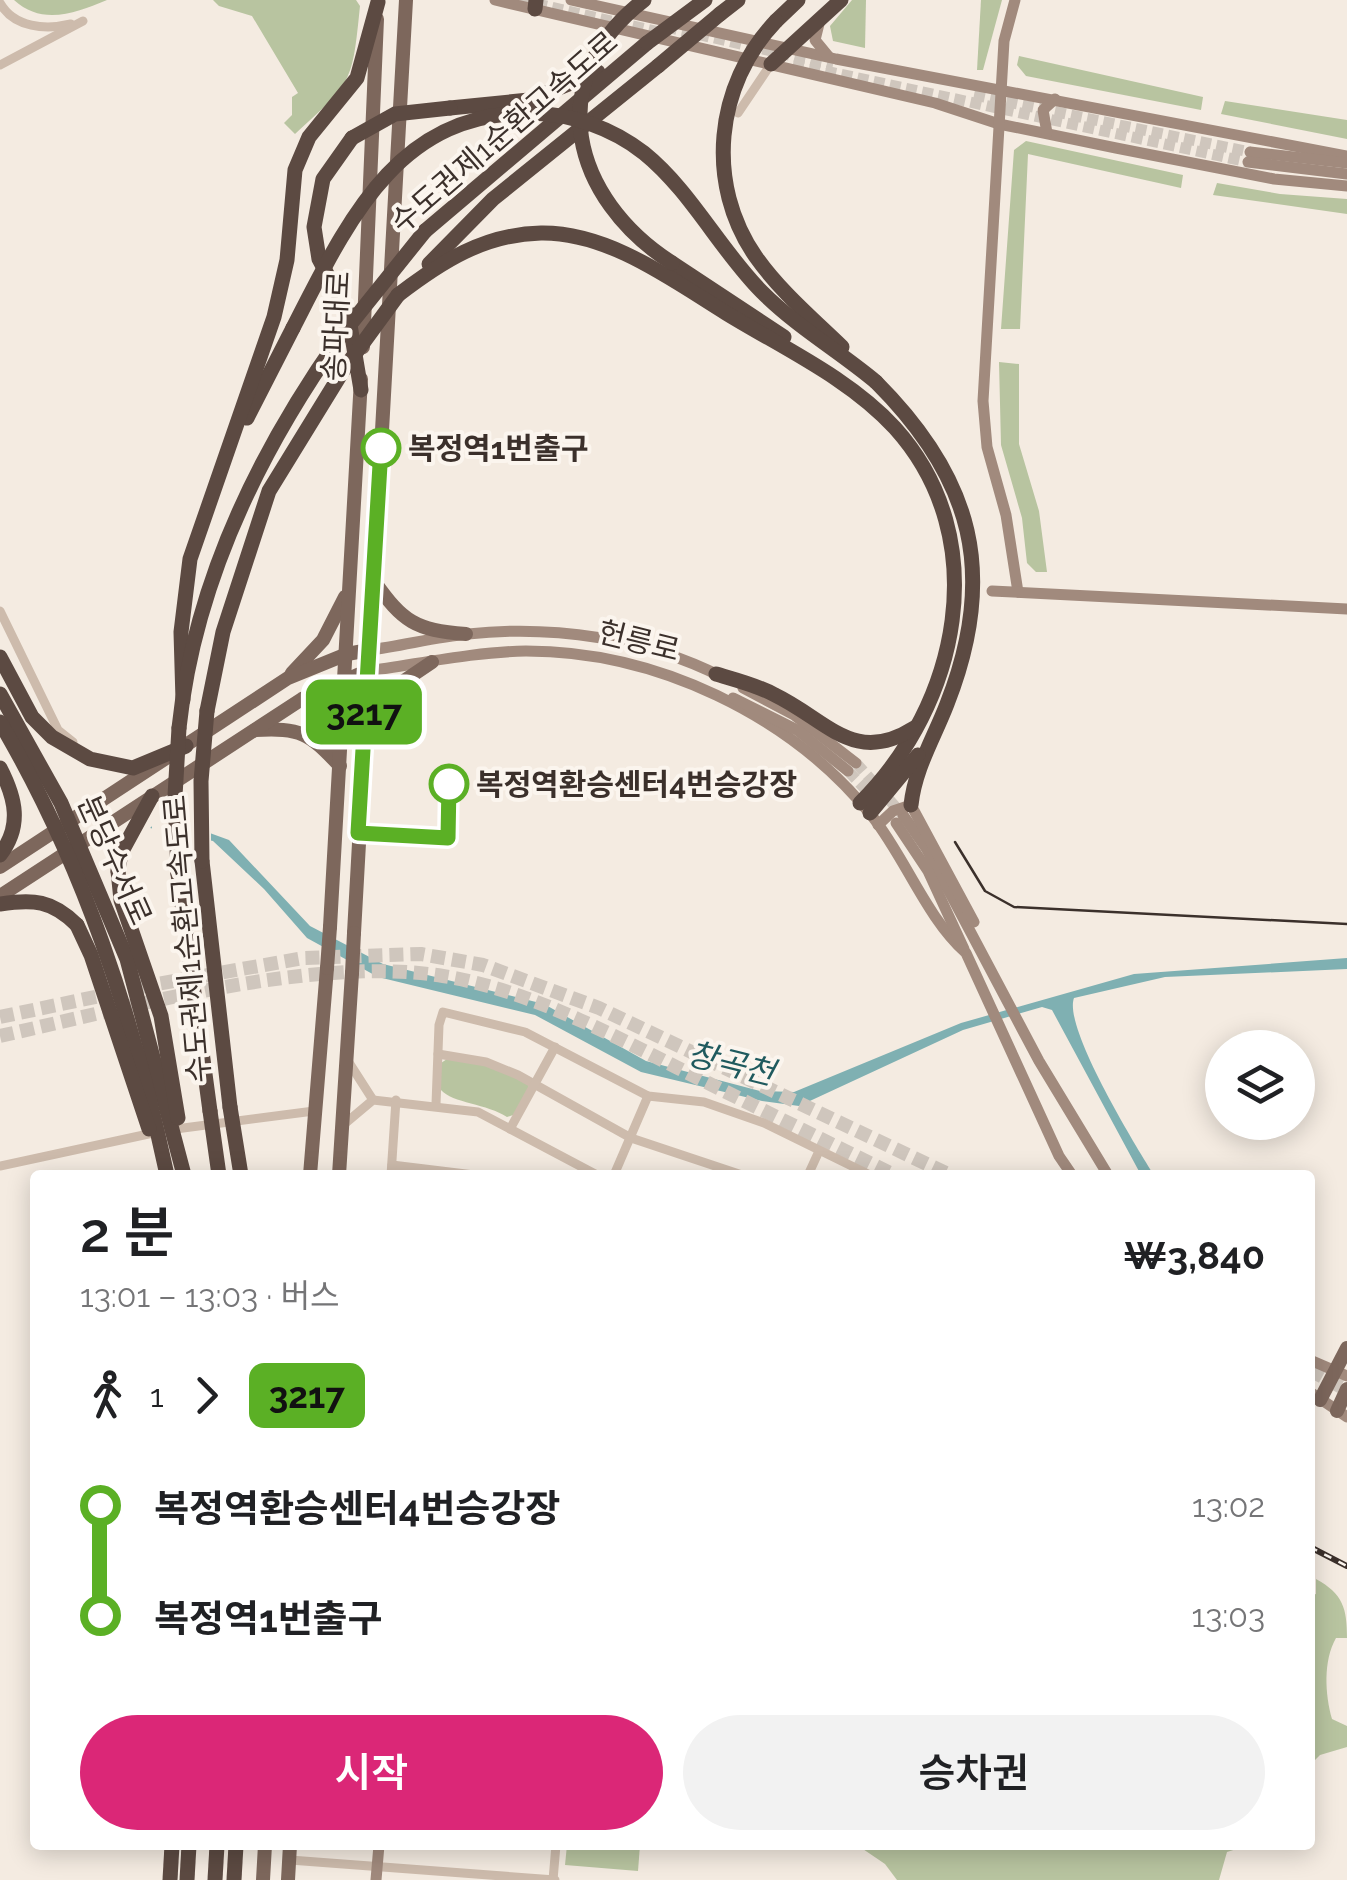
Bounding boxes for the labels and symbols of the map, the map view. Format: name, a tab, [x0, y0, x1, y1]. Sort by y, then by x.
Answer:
street label: 수도권제1순환고속도로	[384, 24, 624, 240]
street label: 송파대로	[316, 270, 356, 382]
marker: 복정역1번출구	[362, 429, 400, 467]
place label: 복정역1번출구	[408, 431, 588, 466]
street label: 헌릉로	[595, 614, 683, 668]
line badge: 3217	[294, 680, 434, 744]
marker: 복정역환승센터4번승강장	[430, 765, 468, 803]
place label: 복정역환승센터4번승강장	[476, 767, 797, 802]
street label: 분당수서로	[71, 790, 159, 930]
street label: 수도권제1순환고속도로	[157, 794, 217, 1084]
water label: 창곡천	[684, 1034, 782, 1092]

